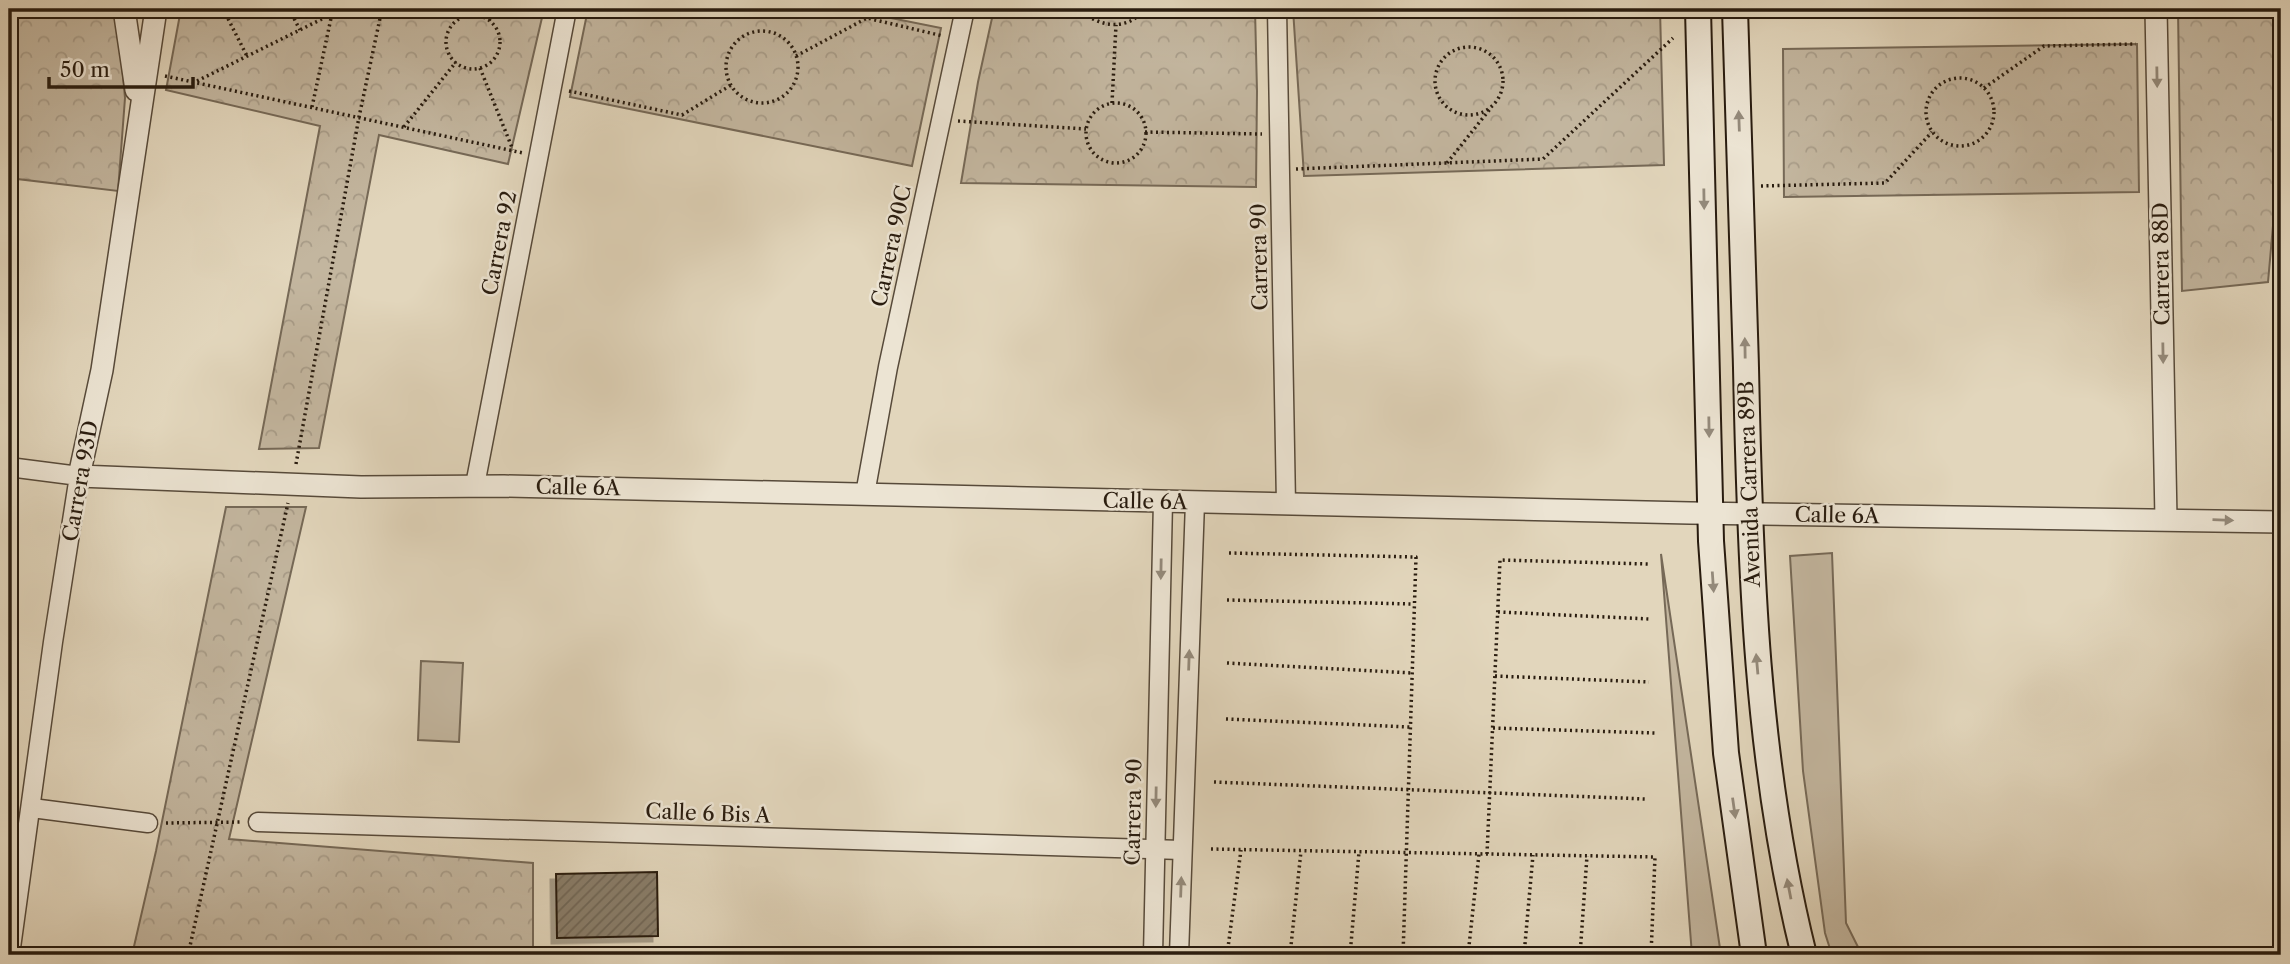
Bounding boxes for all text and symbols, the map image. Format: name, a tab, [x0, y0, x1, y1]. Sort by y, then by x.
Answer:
scale bar	[49, 46, 192, 90]
text: 50 m	[60, 57, 110, 82]
one-way arrow	[2152, 66, 2163, 88]
one-way arrow	[1733, 109, 1744, 131]
street label: Carrera 90C	[866, 183, 916, 309]
street label: Carrera 92	[477, 189, 521, 297]
one-way arrow	[1698, 189, 1710, 211]
street label: Carrera 88D	[2147, 202, 2175, 326]
street label: Carrera 90	[1246, 203, 1272, 311]
one-way arrow	[1740, 337, 1751, 359]
one-way arrow	[2157, 343, 2168, 365]
street label: Avenida Carrera 89B	[1733, 380, 1765, 589]
one-way arrow	[1703, 416, 1714, 438]
street label: Carrera 93D	[57, 419, 103, 543]
street label: Calle 6A	[535, 474, 621, 500]
street label: Calle 6A	[1102, 488, 1188, 514]
street label: Calle 6A	[1794, 502, 1880, 528]
one-way arrow	[2213, 514, 2235, 526]
one-way arrow	[1156, 558, 1167, 580]
one-way arrow	[1708, 571, 1719, 593]
one-way arrow	[1184, 648, 1195, 670]
one-way arrow	[1751, 652, 1762, 674]
street label: Carrera 90	[1120, 758, 1146, 866]
one-way arrow	[1151, 786, 1162, 808]
street label: Calle 6 Bis A	[645, 798, 772, 828]
one-way arrow	[1728, 798, 1739, 820]
one-way arrow	[1175, 876, 1187, 898]
one-way arrow	[1783, 878, 1794, 900]

